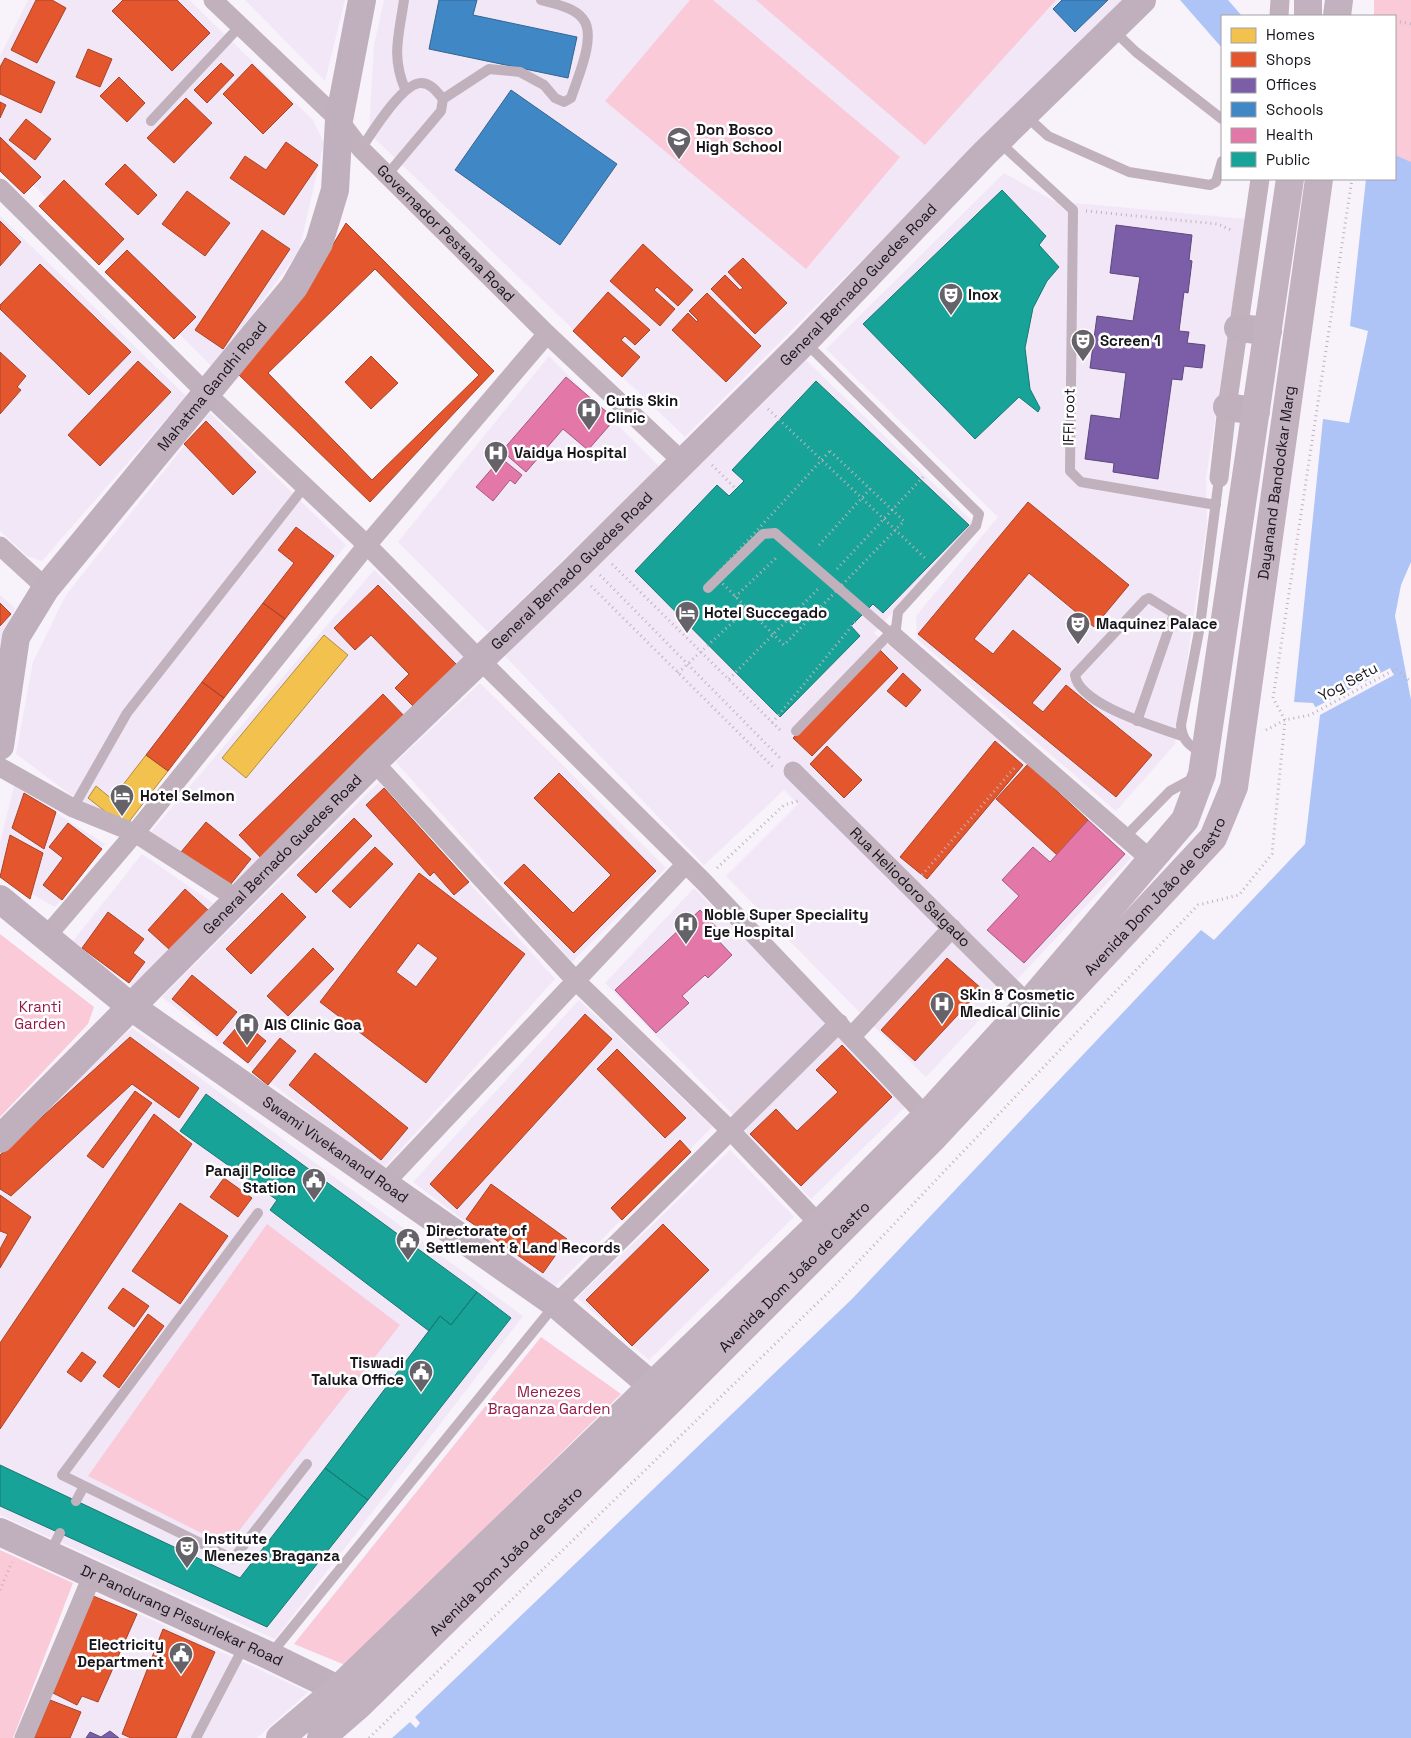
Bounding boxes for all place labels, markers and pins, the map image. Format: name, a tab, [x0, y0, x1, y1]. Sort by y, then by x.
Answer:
place label: Don Bosco High School	[696, 120, 782, 156]
school or university icon: Don Bosco High School	[666, 126, 692, 160]
theatre icon: Inox	[938, 282, 964, 316]
place label: Inox	[968, 285, 999, 304]
theatre icon: Screen 1	[1070, 328, 1096, 362]
place label: Screen 1	[1100, 331, 1161, 350]
place label: Cutis Skin Clinic	[606, 391, 678, 427]
hospital icon: Cutis Skin Clinic	[576, 397, 602, 431]
hospital icon: Vaidya Hospital	[483, 440, 509, 474]
place label: Vaidya Hospital	[514, 443, 627, 462]
hotel icon: Hotel Succegado	[674, 600, 700, 634]
place label: Hotel Succegado	[704, 603, 827, 622]
theatre icon: Maquinez Palace	[1065, 611, 1091, 645]
place label: Maquinez Palace	[1096, 614, 1218, 633]
hotel icon: Hotel Selmon	[109, 783, 135, 817]
place label: Hotel Selmon	[140, 786, 235, 805]
place label: Noble Super Speciality Eye Hospital	[704, 905, 868, 941]
hospital icon: Noble Super Speciality Eye Hospital	[673, 911, 699, 945]
place label: Skin & Cosmetic Medical Clinic	[960, 985, 1075, 1021]
hospital icon: Skin & Cosmetic Medical Clinic	[929, 991, 955, 1025]
hospital icon: AIS Clinic Goa	[234, 1012, 260, 1046]
place label: AIS Clinic Goa	[264, 1015, 362, 1034]
place label: Panaji Police Station	[205, 1161, 296, 1197]
public building icon: Panaji Police Station	[301, 1167, 327, 1201]
place label: Directorate of Settlement & Land Records	[426, 1221, 621, 1257]
public building icon: Directorate of Settlement & Land Records	[395, 1227, 421, 1261]
place label: Tiswadi Taluka Office	[311, 1353, 404, 1389]
public building icon: Tiswadi Taluka Office	[408, 1359, 434, 1393]
place label: Institute Menezes Braganza	[204, 1529, 340, 1565]
theatre icon: Institute Menezes Braganza	[174, 1535, 200, 1569]
place label: Electricity Department	[77, 1635, 164, 1671]
public building icon: Electricity Department	[168, 1641, 194, 1675]

